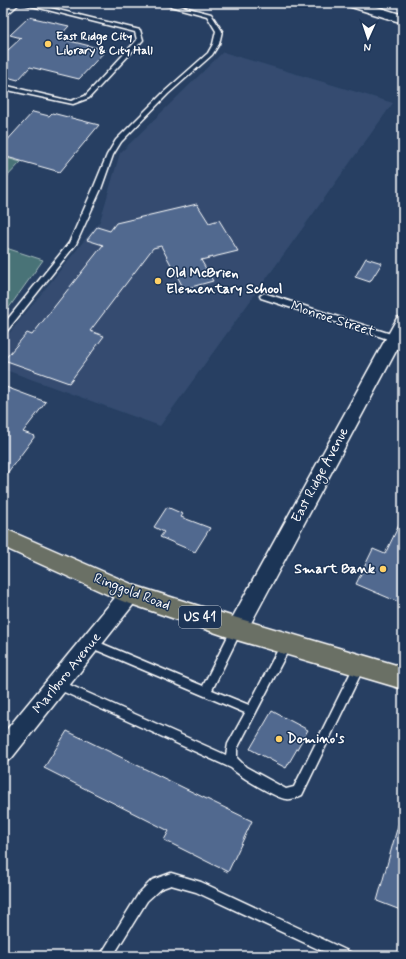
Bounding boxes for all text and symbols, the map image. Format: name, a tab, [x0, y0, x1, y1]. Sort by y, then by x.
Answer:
north arrow	[348, 18, 388, 58]
place label: East Ridge City Library & City Hall	[56, 29, 153, 59]
marker: East Ridge City Library & City Hall	[43, 39, 53, 49]
text: N	[364, 40, 372, 54]
place label: Old McBrien Elementary School	[166, 264, 282, 298]
marker: Old McBrien Elementary School	[153, 276, 163, 286]
street label: Monroe Street	[288, 297, 378, 341]
street label: East Ridge Avenue	[287, 424, 354, 526]
place label: Smart Bank	[294, 560, 375, 578]
marker: Smart Bank	[378, 564, 388, 574]
street label: Ringgold Road	[91, 569, 173, 616]
road number: US 41	[179, 606, 221, 628]
street label: Marlboro Avenue	[29, 629, 105, 717]
place label: Domino's	[287, 730, 345, 748]
marker: Domino's	[274, 734, 284, 744]

